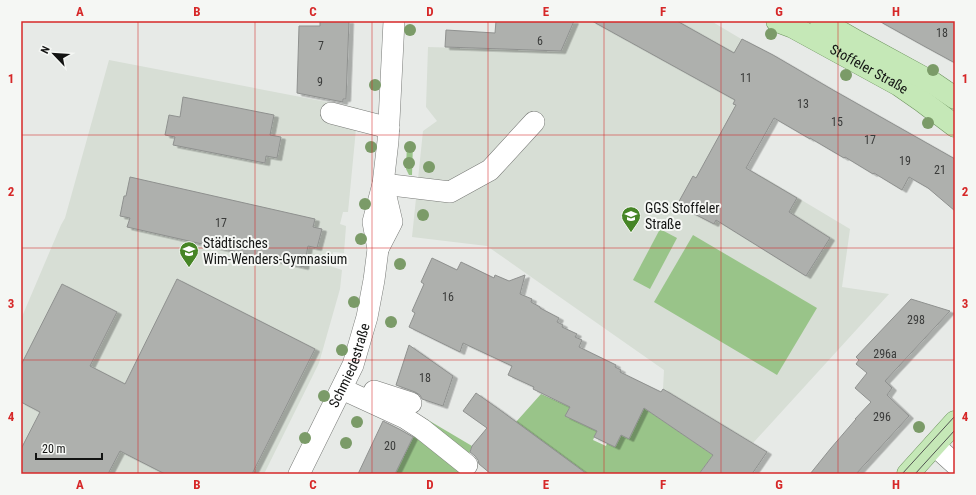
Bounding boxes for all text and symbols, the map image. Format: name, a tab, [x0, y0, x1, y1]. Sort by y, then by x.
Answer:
text: A	[76, 4, 84, 19]
text: B	[193, 4, 201, 19]
text: C	[309, 4, 317, 19]
text: D	[426, 4, 434, 19]
text: E	[543, 4, 550, 19]
text: F	[660, 4, 666, 19]
text: G	[775, 4, 783, 19]
text: H	[892, 4, 900, 19]
house number: 18	[936, 26, 948, 40]
north arrow	[34, 34, 74, 74]
house number: 6	[537, 34, 543, 48]
house number: 7	[318, 39, 324, 53]
street label: Stoffeler Straße	[827, 41, 912, 97]
text: N	[38, 44, 53, 56]
text: 1	[8, 71, 14, 86]
house number: 11	[740, 71, 752, 85]
text: 1	[962, 71, 968, 86]
house number: 9	[317, 75, 323, 89]
house number: 13	[797, 97, 809, 111]
house number: 15	[831, 115, 843, 129]
house number: 17	[864, 133, 876, 147]
house number: 19	[899, 154, 911, 168]
house number: 21	[934, 163, 946, 177]
text: 2	[8, 184, 15, 199]
text: 2	[962, 184, 969, 199]
place label: GGS Stoffeler Straße	[645, 200, 720, 232]
school or university icon: GGS Stoffeler Straße	[620, 205, 642, 233]
house number: 17	[215, 216, 227, 230]
place label: Städtisches Wim-Wenders-Gymnasium	[203, 235, 347, 267]
school or university icon: Städtisches Wim-Wenders-Gymnasium	[178, 240, 200, 268]
house number: 16	[442, 290, 454, 304]
text: 3	[8, 296, 14, 311]
text: 3	[962, 296, 968, 311]
house number: 298	[907, 313, 925, 327]
street label: Schmiedestraße	[325, 321, 373, 410]
house number: 296a	[873, 347, 897, 361]
house number: 18	[419, 371, 431, 385]
text: 4	[8, 409, 15, 424]
text: 4	[962, 409, 969, 424]
house number: 296	[873, 410, 891, 424]
scale bar	[36, 435, 102, 461]
house number: 20	[384, 439, 396, 453]
text: 20 m	[42, 442, 66, 456]
text: A	[76, 477, 84, 492]
text: B	[193, 477, 201, 492]
text: C	[309, 477, 317, 492]
text: D	[426, 477, 434, 492]
text: E	[543, 477, 550, 492]
text: F	[660, 477, 666, 492]
text: G	[775, 477, 783, 492]
text: H	[892, 477, 900, 492]

